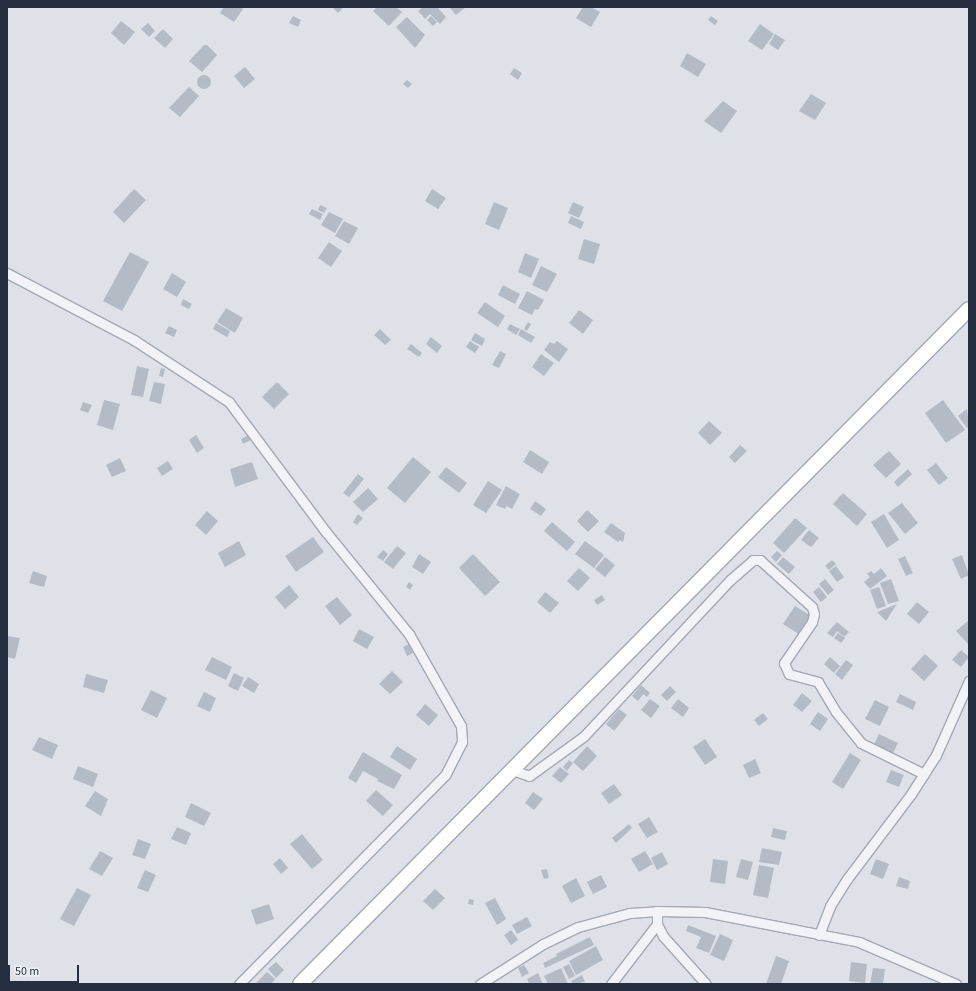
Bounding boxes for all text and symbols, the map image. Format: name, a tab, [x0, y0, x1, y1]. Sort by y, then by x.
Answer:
scale bar	[10, 957, 81, 983]
text: 50 m	[15, 963, 39, 980]

